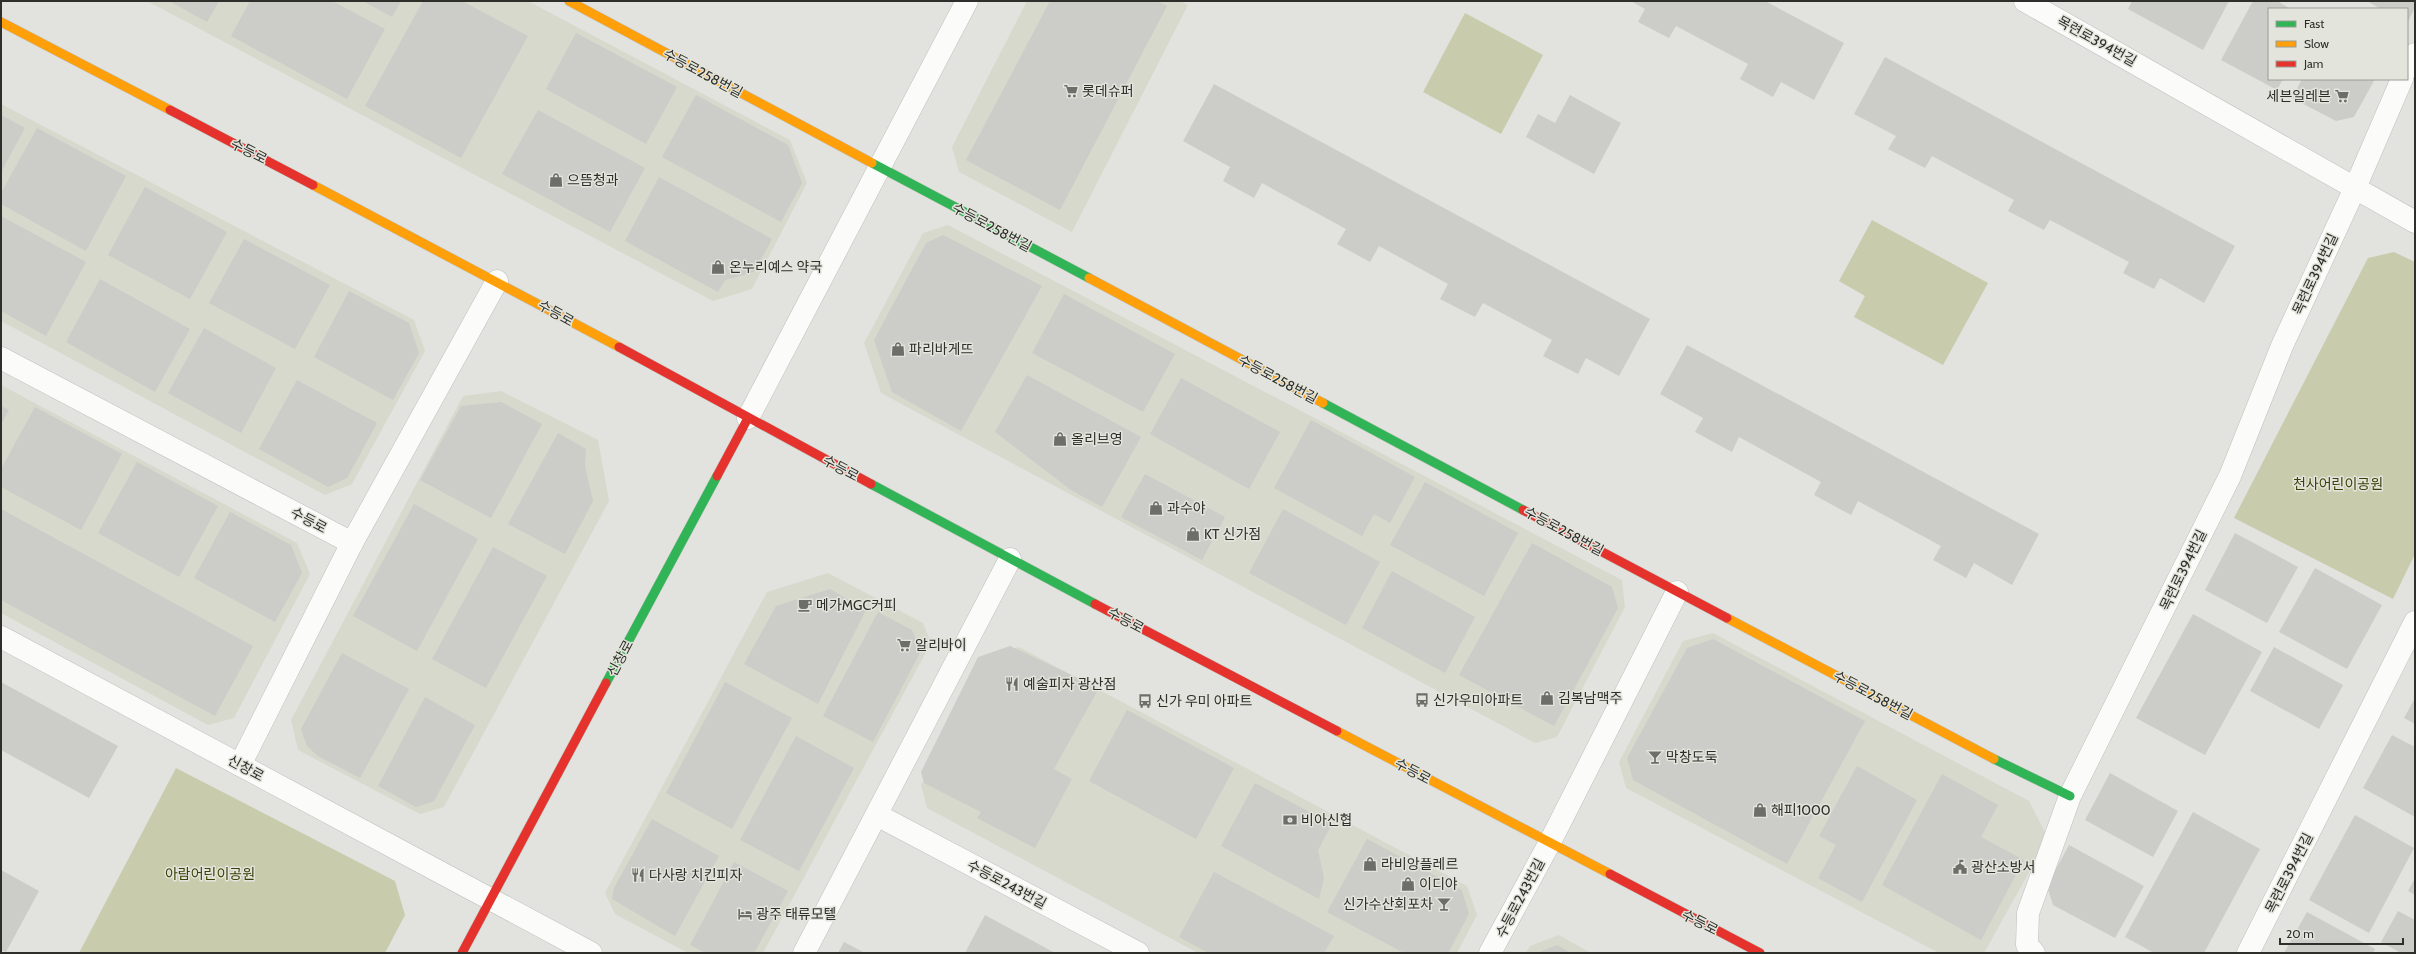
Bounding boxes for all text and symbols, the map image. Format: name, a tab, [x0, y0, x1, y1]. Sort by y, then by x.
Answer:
legend	[2268, 8, 2408, 80]
street label: 목련로394번길	[2054, 12, 2140, 70]
text: Fast	[2304, 16, 2324, 31]
text: Slow	[2304, 36, 2329, 51]
street label: 수등로258번길	[660, 44, 746, 102]
text: Jam	[2303, 56, 2323, 71]
place label: 롯데슈퍼	[1082, 82, 1134, 100]
supermarket icon: 롯데슈퍼	[1063, 83, 1079, 99]
place label: 세븐일레븐	[2267, 87, 2331, 105]
supermarket icon: 세븐일레븐	[2334, 88, 2350, 104]
street label: 수등로	[228, 134, 270, 168]
place label: 으뜸청과	[567, 171, 619, 189]
shop icon: 으뜸청과	[548, 172, 564, 188]
street label: 수등로258번길	[949, 198, 1035, 256]
street label: 목련로394번길	[2288, 230, 2342, 318]
place label: 온누리예스 약국	[729, 258, 822, 276]
shop icon: 온누리예스 약국	[710, 259, 726, 275]
street label: 수등로	[535, 296, 577, 330]
place label: 파리바게뜨	[909, 340, 974, 358]
shop icon: 파리바게뜨	[890, 341, 906, 357]
street label: 수등로258번길	[1235, 350, 1321, 408]
place label: 올리브영	[1071, 430, 1123, 448]
shop icon: 올리브영	[1052, 431, 1068, 447]
street label: 수등로	[820, 451, 862, 485]
park label: 천사어린이공원	[2293, 475, 2383, 493]
place label: 과수야	[1167, 499, 1206, 517]
shop icon: 과수야	[1148, 500, 1164, 516]
street label: 수등로258번길	[1521, 502, 1607, 560]
street label: 수등로	[288, 503, 330, 537]
place label: KT 신가점	[1204, 525, 1261, 543]
shop icon: KT 신가점	[1185, 526, 1201, 542]
street label: 목련로394번길	[2156, 526, 2210, 614]
place label: 메가MGC커피	[816, 596, 897, 614]
cafe icon: 메가MGC커피	[797, 597, 813, 613]
street label: 수등로	[1105, 603, 1147, 637]
place label: 알리바이	[915, 636, 967, 654]
street label: 신창로	[603, 637, 637, 679]
supermarket icon: 알리바이	[896, 637, 912, 653]
street label: 수등로258번길	[1830, 666, 1916, 724]
place label: 예술피자 광산점	[1023, 675, 1116, 693]
restaurant icon: 예술피자 광산점	[1004, 676, 1020, 692]
place label: 김복남맥주	[1558, 689, 1623, 707]
shop icon: 김복남맥주	[1539, 690, 1555, 706]
place label: 신가우미아파트	[1433, 691, 1523, 709]
place label: 신가 우미 아파트	[1156, 692, 1253, 710]
bus stop icon: 신가우미아파트	[1414, 692, 1430, 708]
bus stop icon: 신가 우미 아파트	[1137, 693, 1153, 709]
place label: 막창도둑	[1666, 748, 1718, 766]
bar icon: 막창도둑	[1647, 749, 1663, 765]
street label: 신창로	[225, 751, 267, 785]
street label: 수등로	[1392, 754, 1434, 788]
place label: 해피1000	[1771, 801, 1831, 819]
shop icon: 해피1000	[1752, 802, 1768, 818]
place label: 비아신협	[1301, 811, 1353, 829]
bank icon: 비아신협	[1282, 812, 1298, 828]
street label: 목련로394번길	[2261, 830, 2317, 916]
place label: 라비앙플레르	[1381, 855, 1458, 873]
street label: 수등로243번길	[1492, 855, 1548, 941]
street label: 수등로243번길	[964, 856, 1050, 912]
shop icon: 라비앙플레르	[1362, 856, 1378, 872]
place label: 광산소방서	[1971, 858, 2035, 876]
public building icon: 광산소방서	[1952, 859, 1968, 875]
park label: 아람어린이공원	[165, 865, 255, 883]
place label: 다사랑 치킨피자	[649, 866, 742, 884]
restaurant icon: 다사랑 치킨피자	[630, 867, 646, 883]
place label: 이디야	[1419, 875, 1458, 893]
shop icon: 이디야	[1400, 876, 1416, 892]
place label: 신가수산회포차	[1343, 895, 1433, 913]
bar icon: 신가수산회포차	[1436, 896, 1452, 912]
place label: 광주 태류모텔	[756, 905, 836, 923]
street label: 수등로	[1679, 905, 1721, 939]
hotel icon: 광주 태류모텔	[737, 906, 753, 922]
scale bar	[2280, 920, 2403, 946]
text: 20 m	[2286, 926, 2314, 941]

